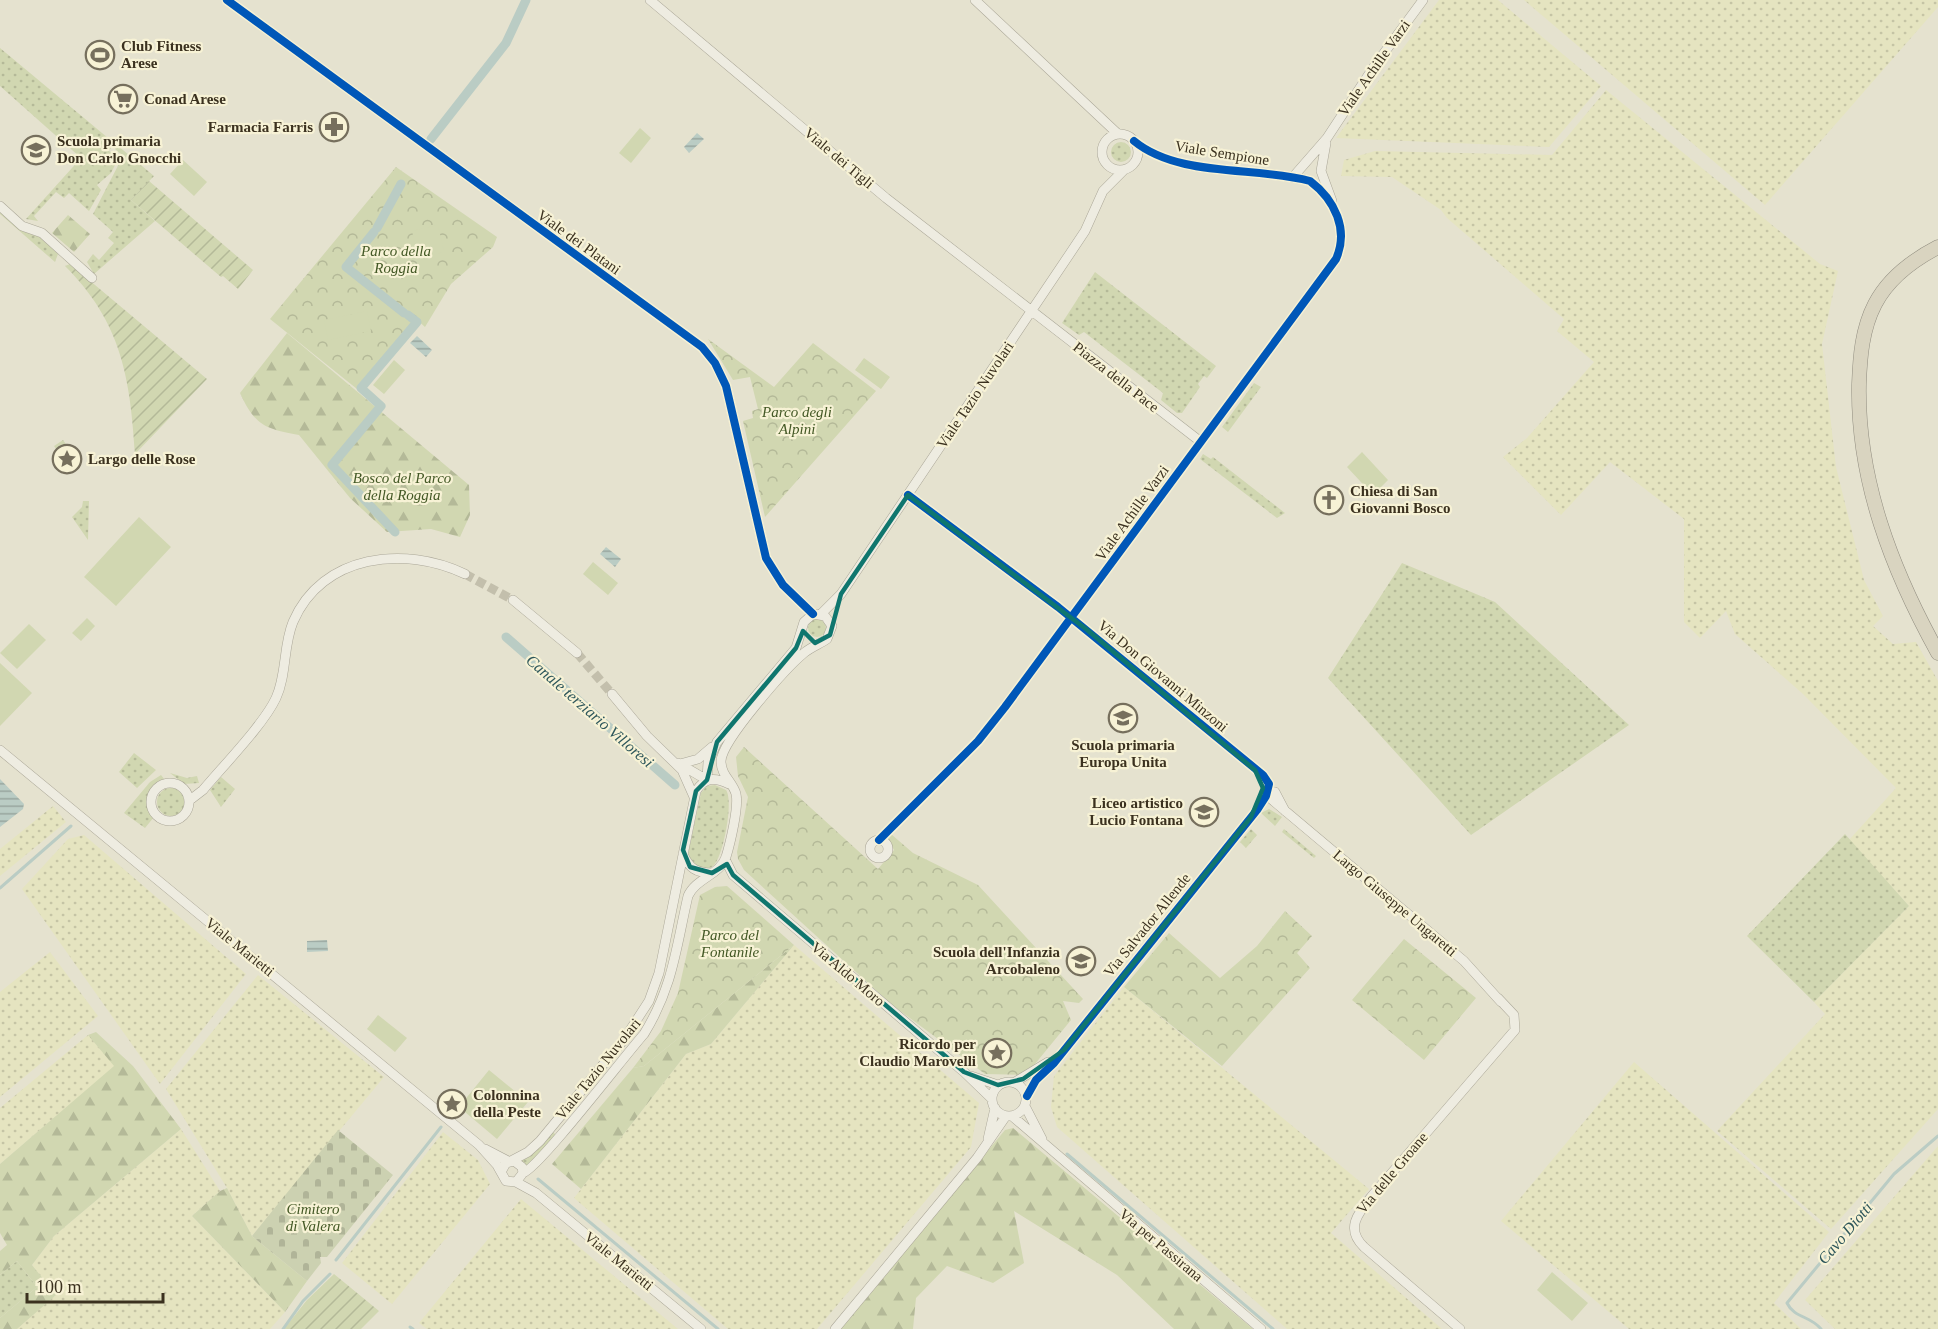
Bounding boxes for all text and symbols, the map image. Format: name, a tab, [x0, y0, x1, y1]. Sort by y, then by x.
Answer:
street label: Viale Achille Varzi	[1335, 17, 1413, 119]
place label: Club Fitness Arese	[121, 38, 202, 71]
sports icon: Club Fitness Arese	[84, 39, 116, 71]
supermarket icon: Conad Arese	[107, 83, 139, 115]
place label: Conad Arese	[144, 91, 226, 107]
pharmacy icon: Farmacia Farris	[318, 111, 350, 143]
place label: Farmacia Farris	[208, 119, 313, 135]
street label: Viale dei Tigli	[801, 124, 877, 192]
place label: Scuola primaria Don Carlo Gnocchi	[57, 133, 181, 166]
school or university icon: Scuola primaria Don Carlo Gnocchi	[20, 134, 52, 166]
street label: Viale Sempione	[1174, 138, 1271, 168]
street label: Viale dei Platani	[534, 206, 624, 278]
park label: Parco della Roggia	[360, 243, 431, 276]
street label: Viale Tazio Nuvolari	[933, 339, 1017, 451]
street label: Piazza della Pace	[1070, 339, 1162, 416]
park label: Parco degli Alpini	[761, 404, 832, 437]
place icon: Largo delle Rose	[51, 443, 83, 475]
place label: Largo delle Rose	[88, 451, 196, 467]
street label: Viale Achille Varzi	[1092, 462, 1172, 564]
park label: Bosco del Parco della Roggia	[353, 470, 452, 503]
place label: Chiesa di San Giovanni Bosco	[1350, 483, 1450, 516]
church icon: Chiesa di San Giovanni Bosco	[1313, 484, 1345, 516]
street label: Via Don Giovanni Minzoni	[1095, 617, 1231, 735]
water label: Canale terziario Villoresi	[523, 651, 657, 771]
school or university icon: Scuola primaria Europa Unita	[1107, 702, 1139, 734]
place label: Scuola primaria Europa Unita	[1071, 737, 1175, 770]
place label: Liceo artistico Lucio Fontana	[1089, 795, 1183, 828]
school or university icon: Liceo artistico Lucio Fontana	[1188, 796, 1220, 828]
street label: Largo Giuseppe Ungaretti	[1330, 847, 1460, 959]
street label: Via Salvador Allende	[1100, 870, 1194, 980]
street label: Viale Marietti	[202, 914, 278, 980]
park label: Parco del Fontanile	[700, 927, 760, 960]
street label: Via Aldo Moro	[808, 939, 888, 1009]
place label: Scuola dell'Infanzia Arcobaleno	[933, 944, 1060, 977]
school or university icon: Scuola dell'Infanzia Arcobaleno	[1065, 945, 1097, 977]
street label: Viale Tazio Nuvolari	[552, 1015, 644, 1123]
place label: Ricordo per Claudio Marovelli	[859, 1036, 976, 1069]
place icon: Ricordo per Claudio Marovelli	[981, 1037, 1013, 1069]
place label: Colonnina della Peste	[473, 1087, 541, 1120]
place icon: Colonnina della Peste	[436, 1088, 468, 1120]
street label: Via delle Groane	[1353, 1129, 1431, 1217]
water label: Cavo Diotti	[1814, 1199, 1876, 1267]
park label: Cimitero di Valera	[286, 1201, 340, 1234]
street label: Via per Passirana	[1116, 1205, 1206, 1285]
street label: Viale Marietti	[581, 1228, 657, 1294]
scale bar	[27, 1266, 164, 1304]
text: 100 m	[36, 1277, 82, 1297]

